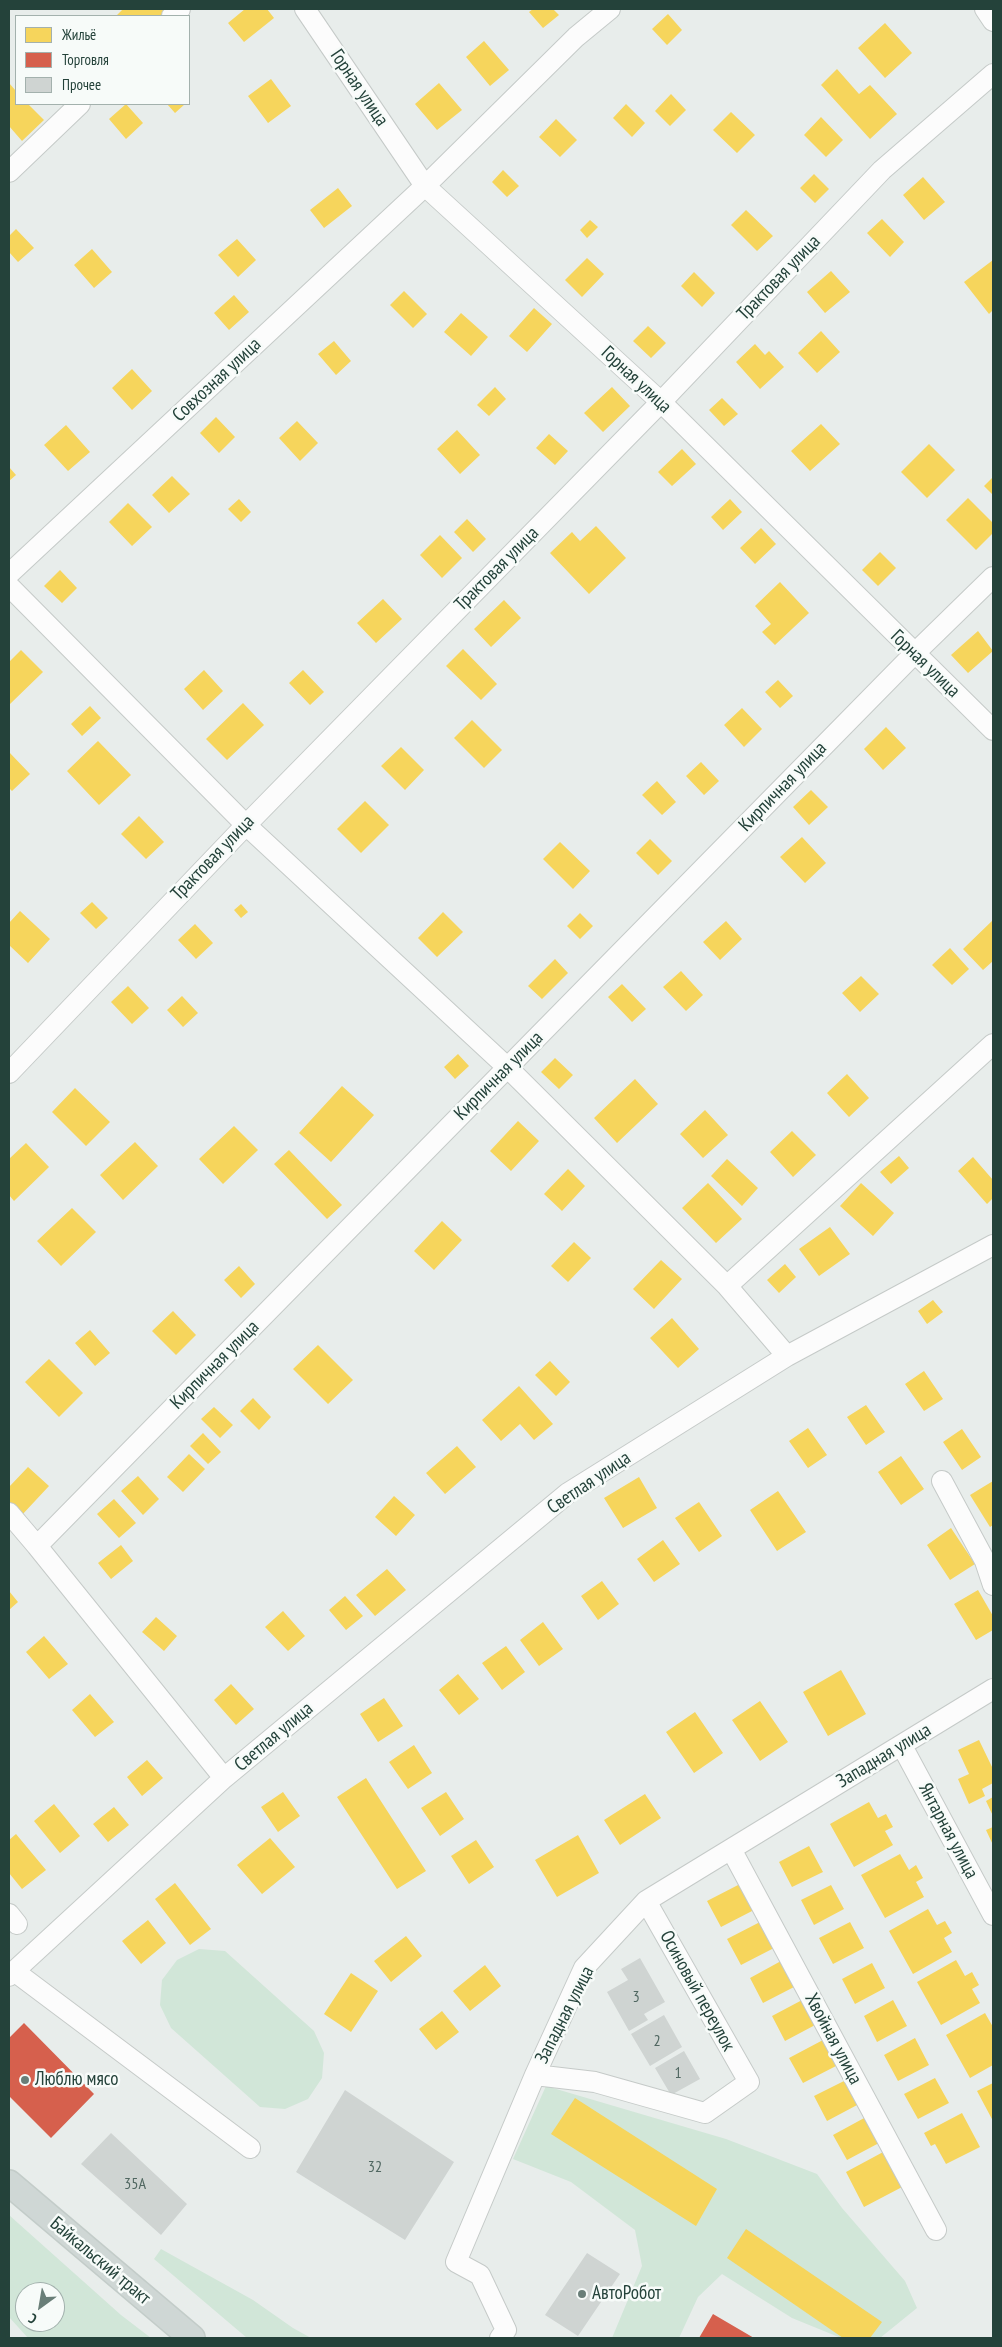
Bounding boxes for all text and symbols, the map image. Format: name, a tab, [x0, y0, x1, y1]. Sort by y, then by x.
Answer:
legend	[15, 15, 190, 105]
text: Жильё	[62, 25, 96, 44]
street label: Горная улица	[325, 45, 393, 131]
text: Торговля	[62, 50, 109, 69]
text: Прочее	[62, 75, 101, 94]
street label: Трактовая улица	[733, 231, 825, 325]
street label: Совхозная улица	[168, 333, 266, 427]
street label: Горная улица	[596, 342, 676, 418]
street label: Трактовая улица	[450, 522, 544, 616]
street label: Горная улица	[886, 625, 964, 703]
street label: Кирпичная улица	[734, 737, 832, 837]
street label: Трактовая улица	[167, 811, 259, 905]
street label: Кирпичная улица	[450, 1027, 548, 1125]
street label: Кирпичная улица	[166, 1316, 264, 1414]
street label: Светлая улица	[543, 1447, 635, 1519]
street label: Светлая улица	[230, 1698, 318, 1776]
street label: Западная улица	[833, 1719, 935, 1793]
street label: Янтарная улица	[913, 1779, 983, 1883]
street label: Осиновый переулок	[654, 1927, 740, 2055]
street label: Западная улица	[531, 1963, 599, 2067]
house number: 3	[632, 1987, 640, 2007]
street label: Хвойная улица	[799, 1990, 867, 2088]
house number: 2	[653, 2031, 661, 2051]
house number: 1	[674, 2063, 682, 2083]
place label: Люблю мясо	[35, 2069, 119, 2091]
marker: Люблю мясо	[19, 2074, 31, 2086]
house number: 32	[368, 2157, 382, 2177]
house number: 35А	[124, 2174, 146, 2194]
street label: Байкальский тракт	[45, 2212, 155, 2310]
north arrow	[15, 2282, 65, 2332]
place label: АвтоРобот	[592, 2283, 661, 2305]
marker: АвтоРобот	[576, 2288, 588, 2300]
text: С	[25, 2310, 40, 2328]

